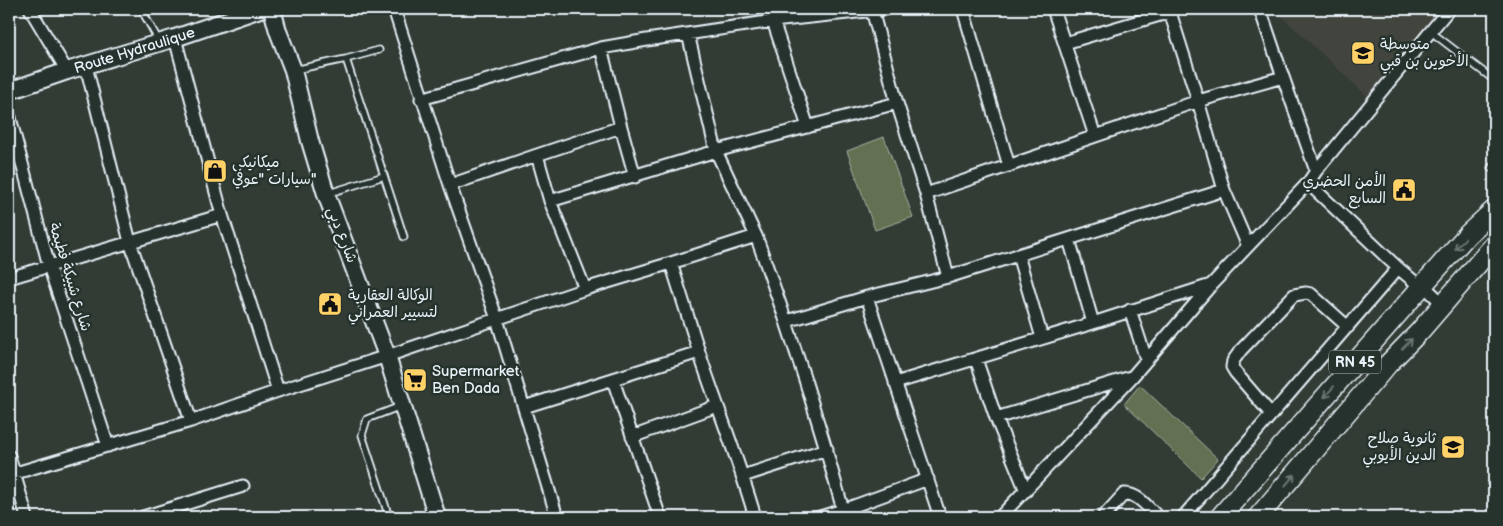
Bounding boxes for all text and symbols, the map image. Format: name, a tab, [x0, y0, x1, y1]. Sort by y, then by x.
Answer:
street label: Route Hydraulique	[72, 22, 197, 78]
place label: متوسطة الأخوين بن قبي	[1380, 35, 1469, 74]
school or university icon: متوسطة الأخوين بن قبي	[1350, 40, 1376, 66]
place label: ميكانيكي سيارات "عوفي"	[232, 153, 317, 189]
shop icon: ميكانيكي سيارات "عوفي"	[202, 158, 228, 184]
place label: الأمن الحضري السابع	[1302, 171, 1386, 209]
public building icon: الأمن الحضري السابع	[1391, 177, 1417, 203]
street label: شارع دبي	[320, 204, 361, 267]
street label: شارع شبيكة فطيمة	[44, 220, 96, 334]
one-way arrow	[1454, 237, 1466, 250]
place label: الوكالة العقارية لتسيير العمراني	[348, 286, 438, 325]
public building icon: الوكالة العقارية لتسيير العمراني	[317, 291, 343, 317]
one-way arrow	[1401, 338, 1413, 350]
road number: RN 45	[1329, 351, 1381, 374]
place label: Supermarket Ben Dada	[432, 362, 520, 398]
supermarket icon: Supermarket Ben Dada	[402, 367, 428, 393]
one-way arrow	[1324, 385, 1335, 398]
place label: ثانوية صلاح الدين الأيوبي	[1363, 429, 1437, 468]
school or university icon: ثانوية صلاح الدين الأيوبي	[1440, 434, 1466, 460]
one-way arrow	[1284, 474, 1295, 487]

